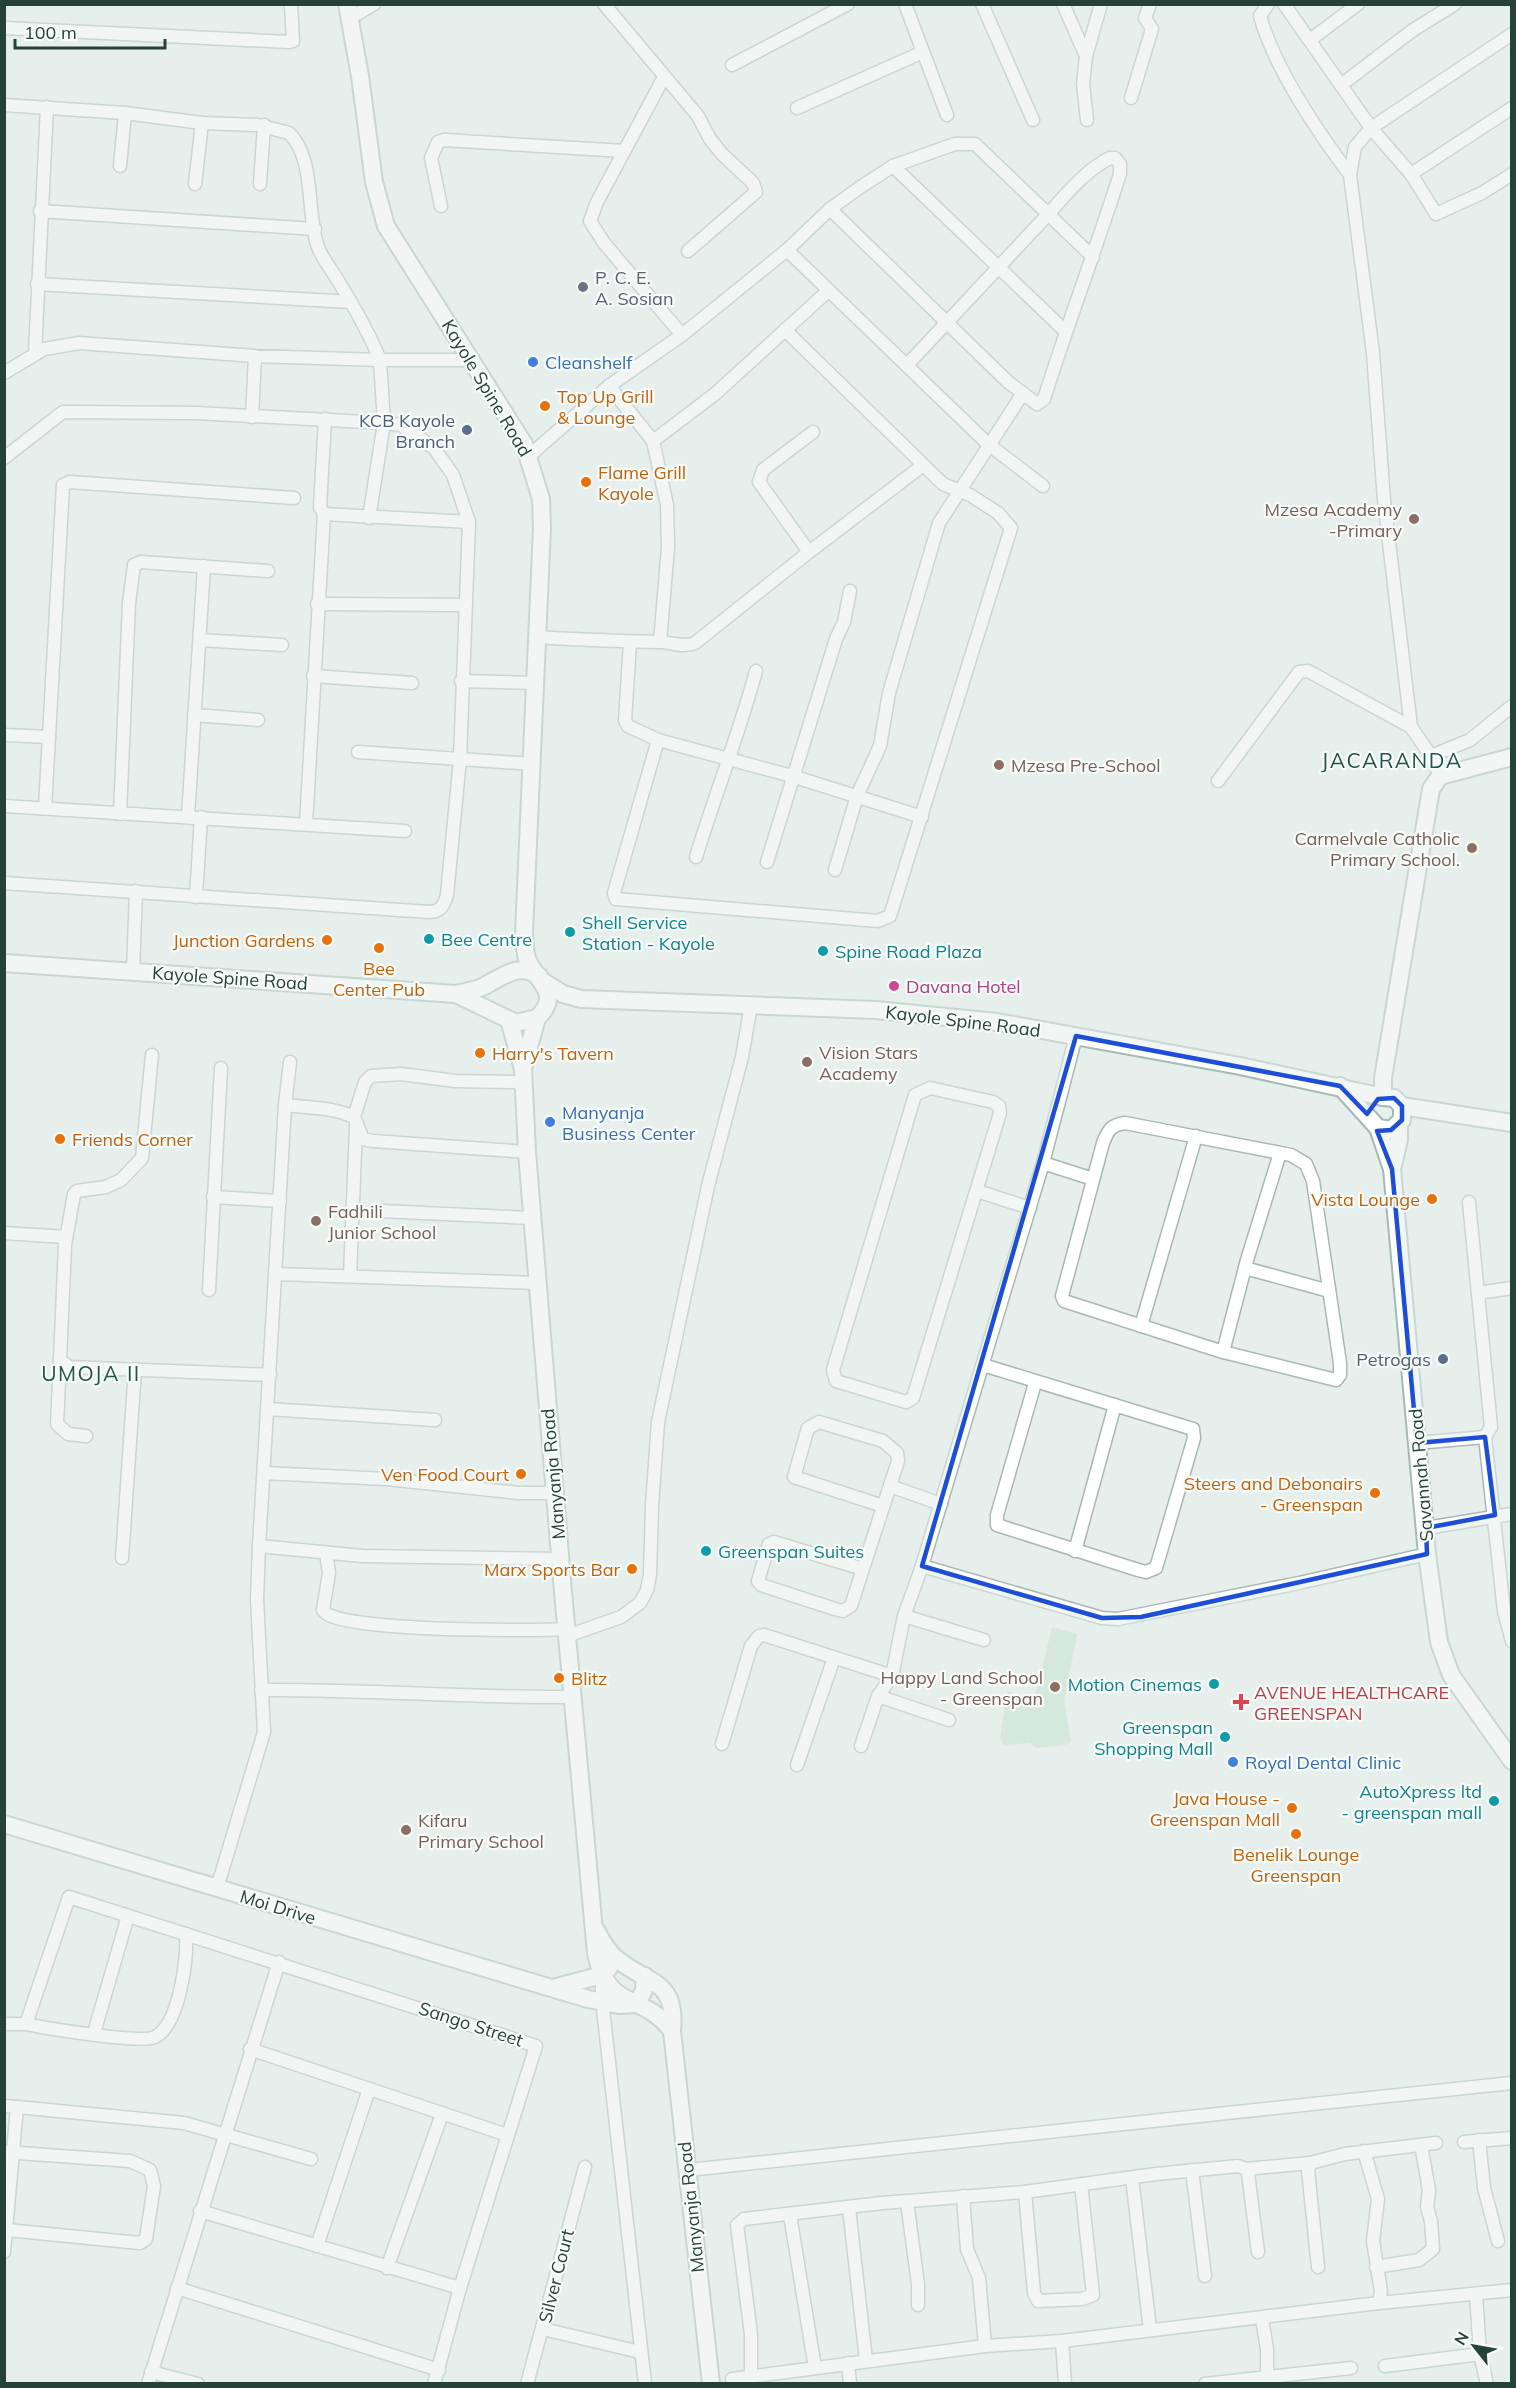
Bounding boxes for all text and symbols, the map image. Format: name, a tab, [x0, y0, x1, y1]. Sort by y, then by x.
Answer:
scale bar	[15, 12, 165, 50]
text: 100 m	[24, 21, 77, 44]
place label: P. C. E. A. Sosian	[595, 266, 673, 310]
marker: P. C. E. A. Sosian	[576, 280, 590, 294]
street label: Kayole Spine Road	[437, 315, 537, 461]
place label: Cleanshelf	[545, 351, 633, 374]
marker: Cleanshelf	[526, 355, 540, 369]
place label: Top Up Grill & Lounge	[557, 385, 653, 429]
marker: Top Up Grill & Lounge	[538, 399, 552, 413]
place label: KCB Kayole Branch	[359, 409, 455, 453]
marker: KCB Kayole Branch	[460, 423, 474, 437]
place label: Flame Grill Kayole	[598, 461, 686, 505]
marker: Flame Grill Kayole	[579, 475, 593, 489]
place label: Mzesa Academy -Primary	[1265, 498, 1402, 542]
marker: Mzesa Academy -Primary	[1407, 512, 1421, 526]
district label: JACARANDA	[1321, 747, 1463, 773]
place label: Mzesa Pre-School	[1011, 754, 1161, 777]
marker: Mzesa Pre-School	[992, 758, 1006, 772]
place label: Carmelvale Catholic Primary School.	[1294, 827, 1460, 871]
marker: Carmelvale Catholic Primary School.	[1465, 841, 1479, 855]
place label: Shell Service Station - Kayole	[582, 911, 715, 955]
marker: Shell Service Station - Kayole	[563, 925, 577, 939]
place label: Bee Centre	[441, 928, 532, 951]
place label: Junction Gardens	[173, 929, 315, 952]
marker: Bee Centre	[422, 932, 436, 946]
marker: Junction Gardens	[320, 933, 334, 947]
place label: Spine Road Plaza	[835, 940, 982, 963]
marker: Bee Center Pub	[372, 941, 386, 955]
marker: Spine Road Plaza	[816, 944, 830, 958]
place label: Bee Center Pub	[333, 957, 425, 1001]
street label: Kayole Spine Road	[151, 961, 309, 995]
place label: Davana Hotel	[906, 975, 1021, 998]
marker: Davana Hotel	[887, 979, 901, 993]
street label: Kayole Spine Road	[884, 1000, 1042, 1042]
place label: Vision Stars Academy	[819, 1041, 918, 1085]
place label: Harry's Tavern	[492, 1042, 614, 1065]
marker: Harry's Tavern	[473, 1046, 487, 1060]
marker: Vision Stars Academy	[800, 1055, 814, 1069]
place label: Manyanja Business Center	[562, 1101, 696, 1145]
marker: Manyanja Business Center	[543, 1115, 557, 1129]
place label: Friends Corner	[72, 1128, 193, 1151]
marker: Friends Corner	[53, 1132, 67, 1146]
place label: Vista Lounge	[1311, 1188, 1420, 1211]
marker: Vista Lounge	[1425, 1192, 1439, 1206]
place label: Fadhili Junior School	[328, 1200, 436, 1244]
marker: Fadhili Junior School	[309, 1214, 323, 1228]
place label: Petrogas	[1356, 1348, 1431, 1371]
marker: Petrogas	[1436, 1352, 1450, 1366]
district label: UMOJA II	[41, 1360, 141, 1386]
street label: Manyanja Road	[536, 1408, 570, 1540]
street label: Savannah Road	[1404, 1408, 1438, 1542]
place label: Ven Food Court	[381, 1463, 509, 1486]
marker: Ven Food Court	[514, 1467, 528, 1481]
place label: Steers and Debonairs - Greenspan	[1184, 1472, 1363, 1516]
marker: Steers and Debonairs - Greenspan	[1368, 1486, 1382, 1500]
place label: Greenspan Suites	[718, 1540, 864, 1563]
marker: Greenspan Suites	[699, 1544, 713, 1558]
place label: Marx Sports Bar	[484, 1558, 620, 1581]
marker: Marx Sports Bar	[625, 1562, 639, 1576]
place label: Happy Land School - Greenspan	[881, 1666, 1043, 1710]
place label: Blitz	[571, 1667, 607, 1690]
marker: Blitz	[552, 1671, 566, 1685]
place label: Motion Cinemas	[1068, 1673, 1202, 1696]
marker: Motion Cinemas	[1207, 1677, 1221, 1691]
marker: Happy Land School - Greenspan	[1048, 1680, 1062, 1694]
place label: AVENUE HEALTHCARE GREENSPAN	[1254, 1681, 1449, 1725]
marker: AVENUE HEALTHCARE GREENSPAN	[1232, 1693, 1250, 1711]
place label: Greenspan Shopping Mall	[1094, 1716, 1213, 1760]
marker: Greenspan Shopping Mall	[1218, 1730, 1232, 1744]
place label: Royal Dental Clinic	[1245, 1751, 1401, 1774]
marker: Royal Dental Clinic	[1226, 1755, 1240, 1769]
place label: AutoXpress ltd - greenspan mall	[1341, 1780, 1482, 1824]
place label: Java House - Greenspan Mall	[1150, 1787, 1280, 1831]
marker: AutoXpress ltd - greenspan mall	[1487, 1794, 1501, 1808]
marker: Java House - Greenspan Mall	[1285, 1801, 1299, 1815]
place label: Kifaru Primary School	[418, 1809, 544, 1853]
marker: Kifaru Primary School	[399, 1823, 413, 1837]
marker: Benelik Lounge Greenspan	[1289, 1827, 1303, 1841]
place label: Benelik Lounge Greenspan	[1233, 1843, 1359, 1887]
street label: Moi Drive	[237, 1885, 319, 1929]
street label: Sango Street	[416, 1996, 526, 2052]
street label: Manyanja Road	[673, 2140, 709, 2274]
street label: Silver Court	[533, 2227, 579, 2325]
north arrow	[1444, 2316, 1504, 2376]
text: N	[1449, 2328, 1473, 2349]

